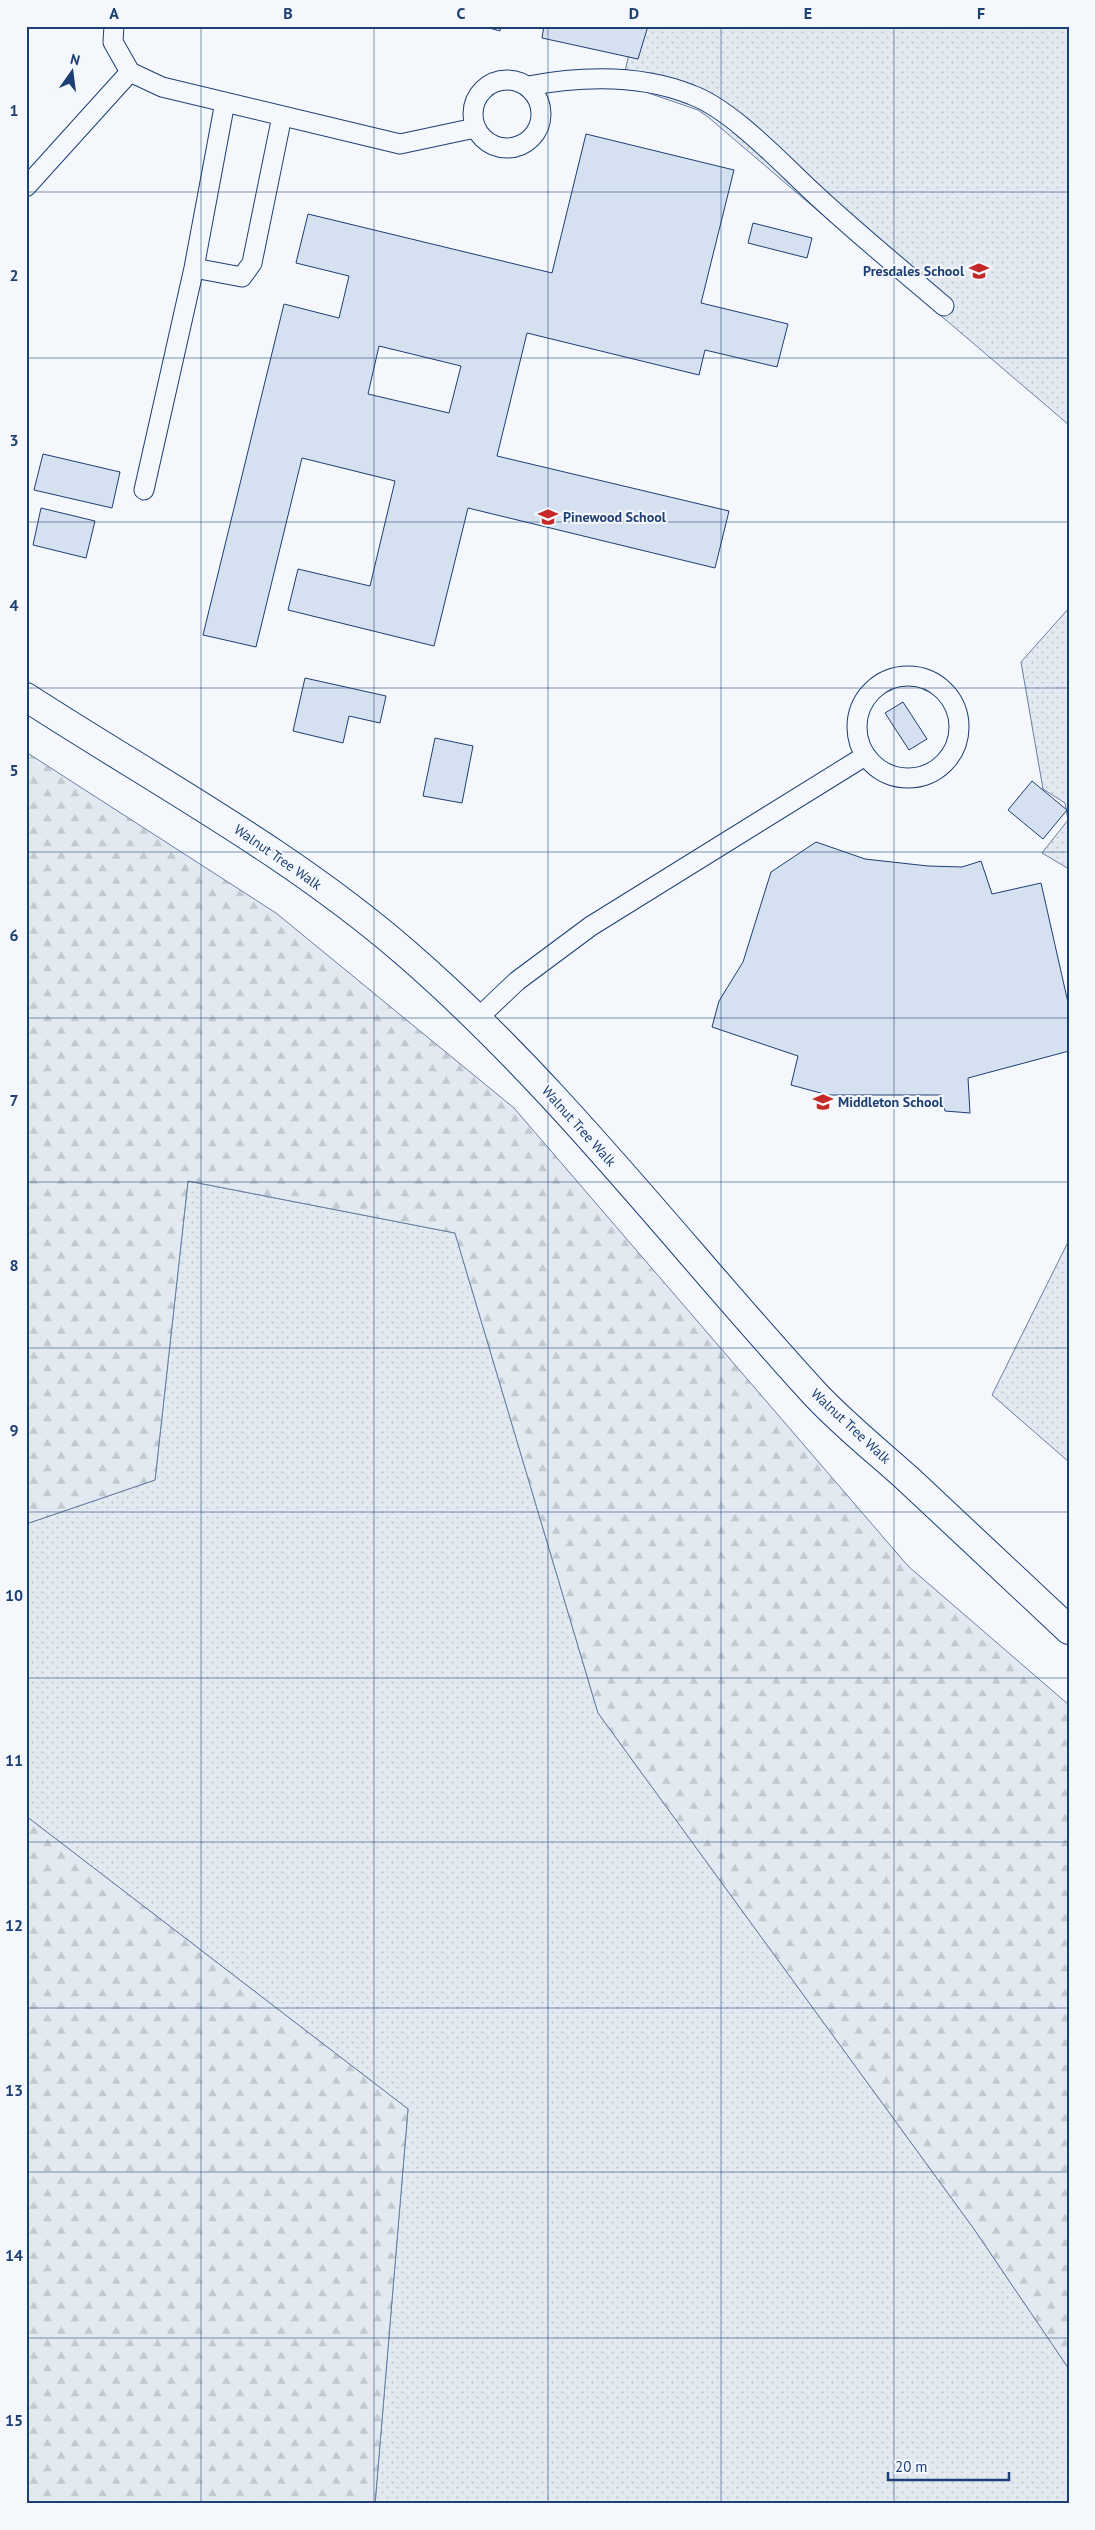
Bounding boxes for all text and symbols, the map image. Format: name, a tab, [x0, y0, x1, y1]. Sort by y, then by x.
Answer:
text: A	[109, 3, 119, 23]
text: B	[283, 3, 293, 23]
text: C	[457, 3, 466, 23]
text: D	[629, 3, 639, 23]
text: E	[804, 3, 812, 23]
text: F	[977, 3, 985, 23]
north arrow	[48, 48, 98, 98]
text: N	[69, 50, 82, 69]
text: 1	[9, 100, 19, 120]
school or university icon: Presdales School	[968, 260, 990, 282]
place label: Presdales School	[863, 262, 965, 280]
text: 2	[9, 265, 19, 285]
text: 3	[9, 430, 19, 450]
school or university icon: Pinewood School	[537, 506, 559, 528]
place label: Pinewood School	[563, 508, 667, 526]
text: 4	[9, 595, 19, 615]
text: 5	[9, 760, 19, 780]
street label: Walnut Tree Walk	[231, 820, 325, 894]
text: 6	[9, 925, 19, 945]
street label: Walnut Tree Walk	[538, 1082, 620, 1170]
text: 7	[9, 1090, 19, 1110]
school or university icon: Middleton School	[812, 1091, 834, 1113]
place label: Middleton School	[838, 1093, 944, 1111]
text: 8	[9, 1255, 19, 1275]
street label: Walnut Tree Walk	[807, 1384, 895, 1468]
text: 9	[9, 1420, 19, 1440]
text: 10	[5, 1585, 23, 1605]
text: 11	[5, 1750, 23, 1770]
text: 12	[5, 1915, 23, 1935]
text: 13	[5, 2080, 23, 2100]
text: 14	[5, 2245, 23, 2265]
text: 15	[5, 2410, 23, 2430]
scale bar	[888, 2450, 1009, 2482]
text: 20 m	[895, 2457, 928, 2476]

